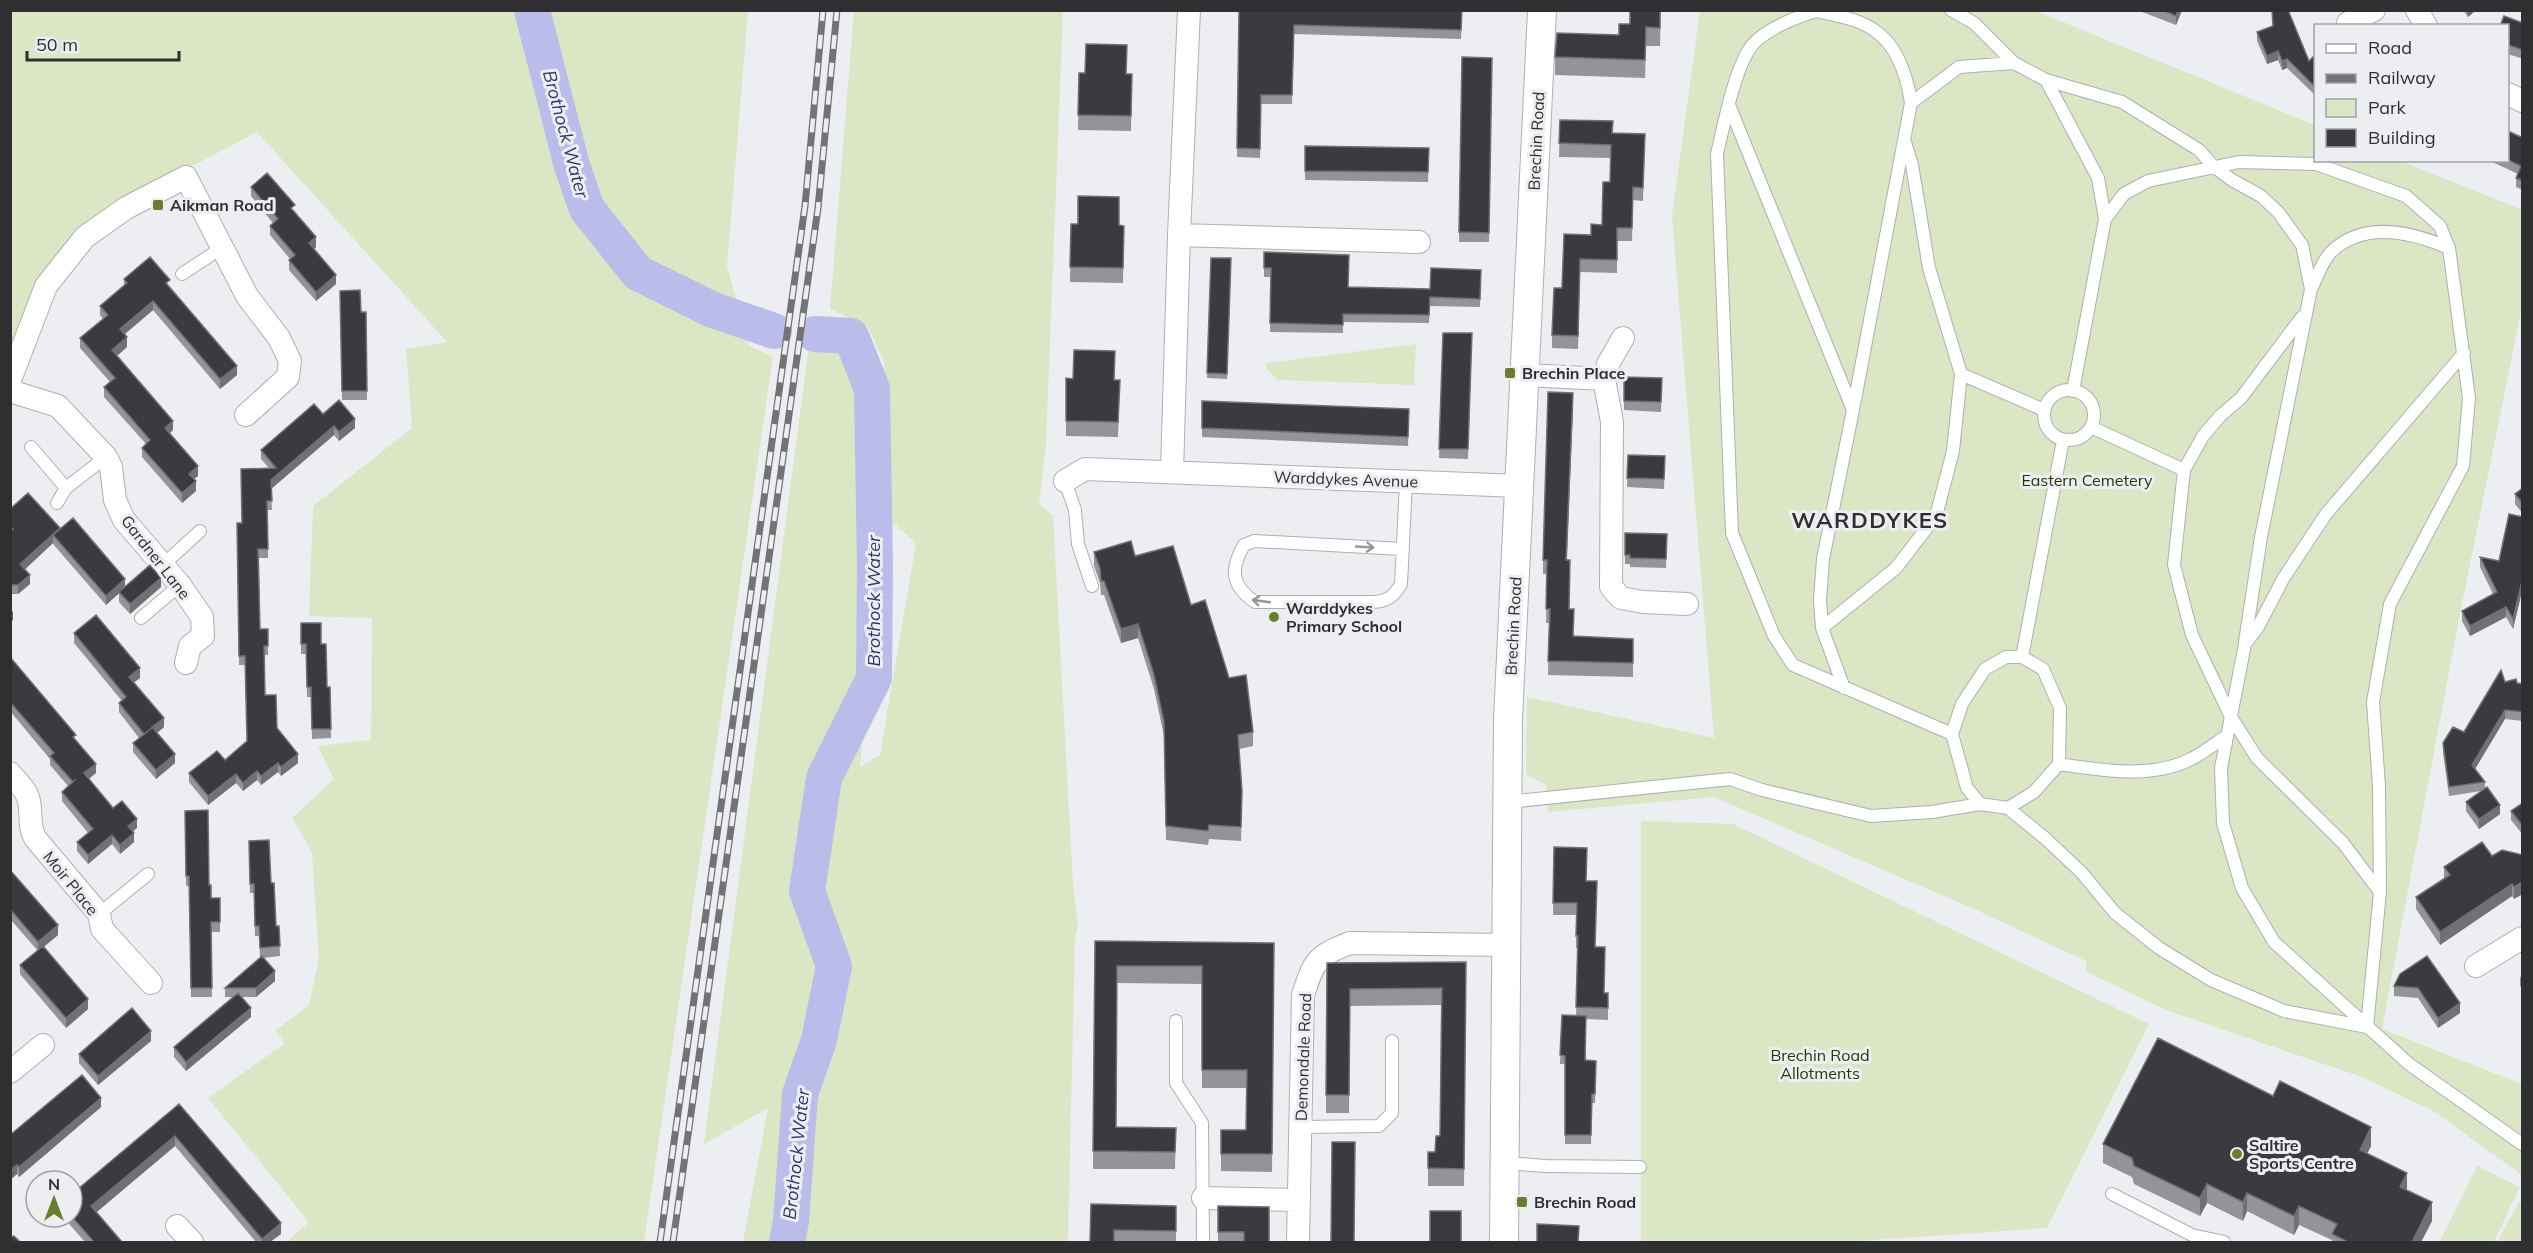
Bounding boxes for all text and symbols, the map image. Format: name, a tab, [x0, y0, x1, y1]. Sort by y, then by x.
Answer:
scale bar	[27, 24, 178, 62]
legend	[2314, 24, 2509, 162]
text: 50 m	[36, 33, 78, 56]
text: Road	[2368, 36, 2412, 59]
text: Railway	[2368, 66, 2436, 89]
water label: Brothock Water	[538, 68, 594, 202]
street label: Brechin Road	[1523, 91, 1549, 191]
text: Park	[2368, 96, 2407, 119]
text: Building	[2368, 126, 2436, 149]
place label: Aikman Road	[170, 195, 274, 215]
marker: Aikman Road	[151, 198, 165, 212]
place label: Brechin Place	[1522, 363, 1626, 383]
marker: Brechin Place	[1503, 366, 1517, 380]
street label: Warddykes Avenue	[1273, 466, 1419, 492]
park label: Eastern Cemetery	[2021, 470, 2153, 490]
district label: WARDDYKES	[1791, 506, 1949, 534]
street label: Gardner Lane	[117, 511, 195, 603]
water label: Brothock Water	[862, 534, 885, 667]
one-way arrow	[1354, 541, 1374, 552]
street label: Brechin Road	[1500, 576, 1526, 676]
one-way arrow	[1252, 595, 1271, 606]
place label: Warddykes Primary School	[1286, 598, 1402, 636]
marker: Warddykes Primary School	[1267, 610, 1281, 624]
street label: Moir Place	[39, 847, 103, 919]
street label: Demondale Road	[1291, 993, 1315, 1121]
park label: Brechin Road Allotments	[1770, 1045, 1870, 1083]
water label: Brothock Water	[778, 1086, 814, 1220]
place label: Saltire Sports Centre	[2249, 1135, 2354, 1173]
marker: Saltire Sports Centre	[2230, 1147, 2244, 1161]
north arrow	[24, 1169, 84, 1229]
text: N	[48, 1174, 60, 1194]
place label: Brechin Road	[1534, 1192, 1636, 1212]
marker: Brechin Road	[1515, 1195, 1529, 1209]

